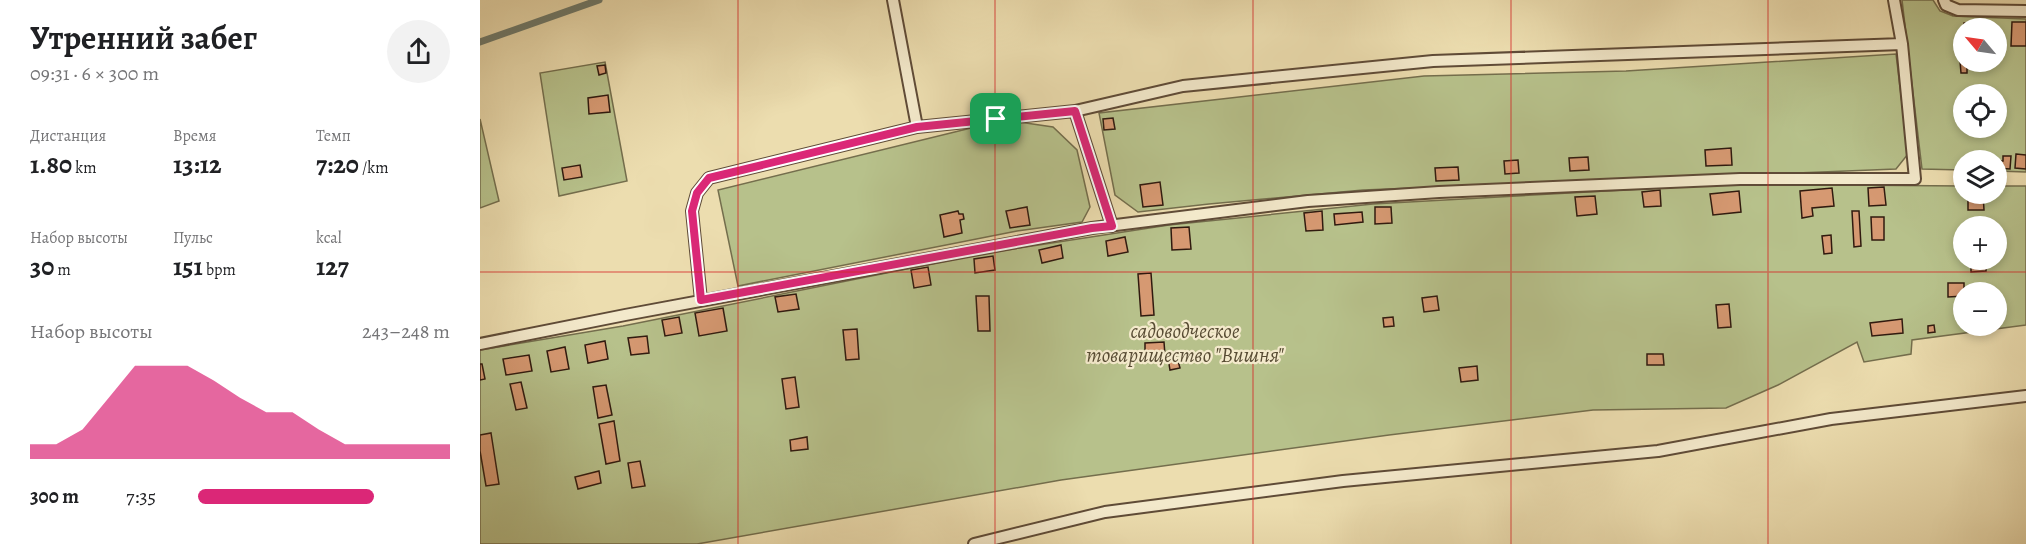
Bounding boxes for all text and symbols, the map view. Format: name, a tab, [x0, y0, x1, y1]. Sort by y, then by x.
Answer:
text: Утренний забег	[30, 15, 257, 60]
north arrow	[1953, 18, 2007, 72]
map controls	[1953, 18, 2007, 336]
button: share	[387, 20, 450, 83]
text: 09:31 · 6 × 300 m	[30, 60, 159, 87]
button: locate	[1953, 84, 2007, 138]
pin	[970, 93, 1021, 144]
icon: arrive	[979, 102, 1012, 135]
text: Дистанция	[30, 125, 106, 147]
text: Время	[173, 125, 217, 147]
text: Темп	[316, 125, 351, 147]
text: 1.80	[30, 147, 72, 182]
text: 13:12	[173, 147, 222, 182]
text: 7:20	[316, 147, 359, 182]
button: layers	[1953, 150, 2007, 204]
text: km	[72, 157, 96, 179]
text: /km	[359, 157, 389, 179]
button: +	[1953, 216, 2007, 270]
text: Набор высоты	[30, 227, 128, 249]
text: Пульс	[173, 227, 213, 249]
text: kcal	[316, 227, 342, 249]
text: 30	[30, 249, 54, 284]
text: 151	[173, 249, 203, 284]
text: 127	[316, 249, 349, 284]
text: m	[54, 259, 71, 281]
text: bpm	[203, 259, 236, 281]
button: −	[1953, 282, 2007, 336]
park label: садоводческое товарищество "Вишня"	[1086, 317, 1284, 369]
text: Набор высоты	[30, 318, 153, 345]
text: 243–248 m	[362, 318, 450, 345]
text: 300 m	[30, 483, 79, 510]
text: 7:35	[126, 483, 156, 510]

